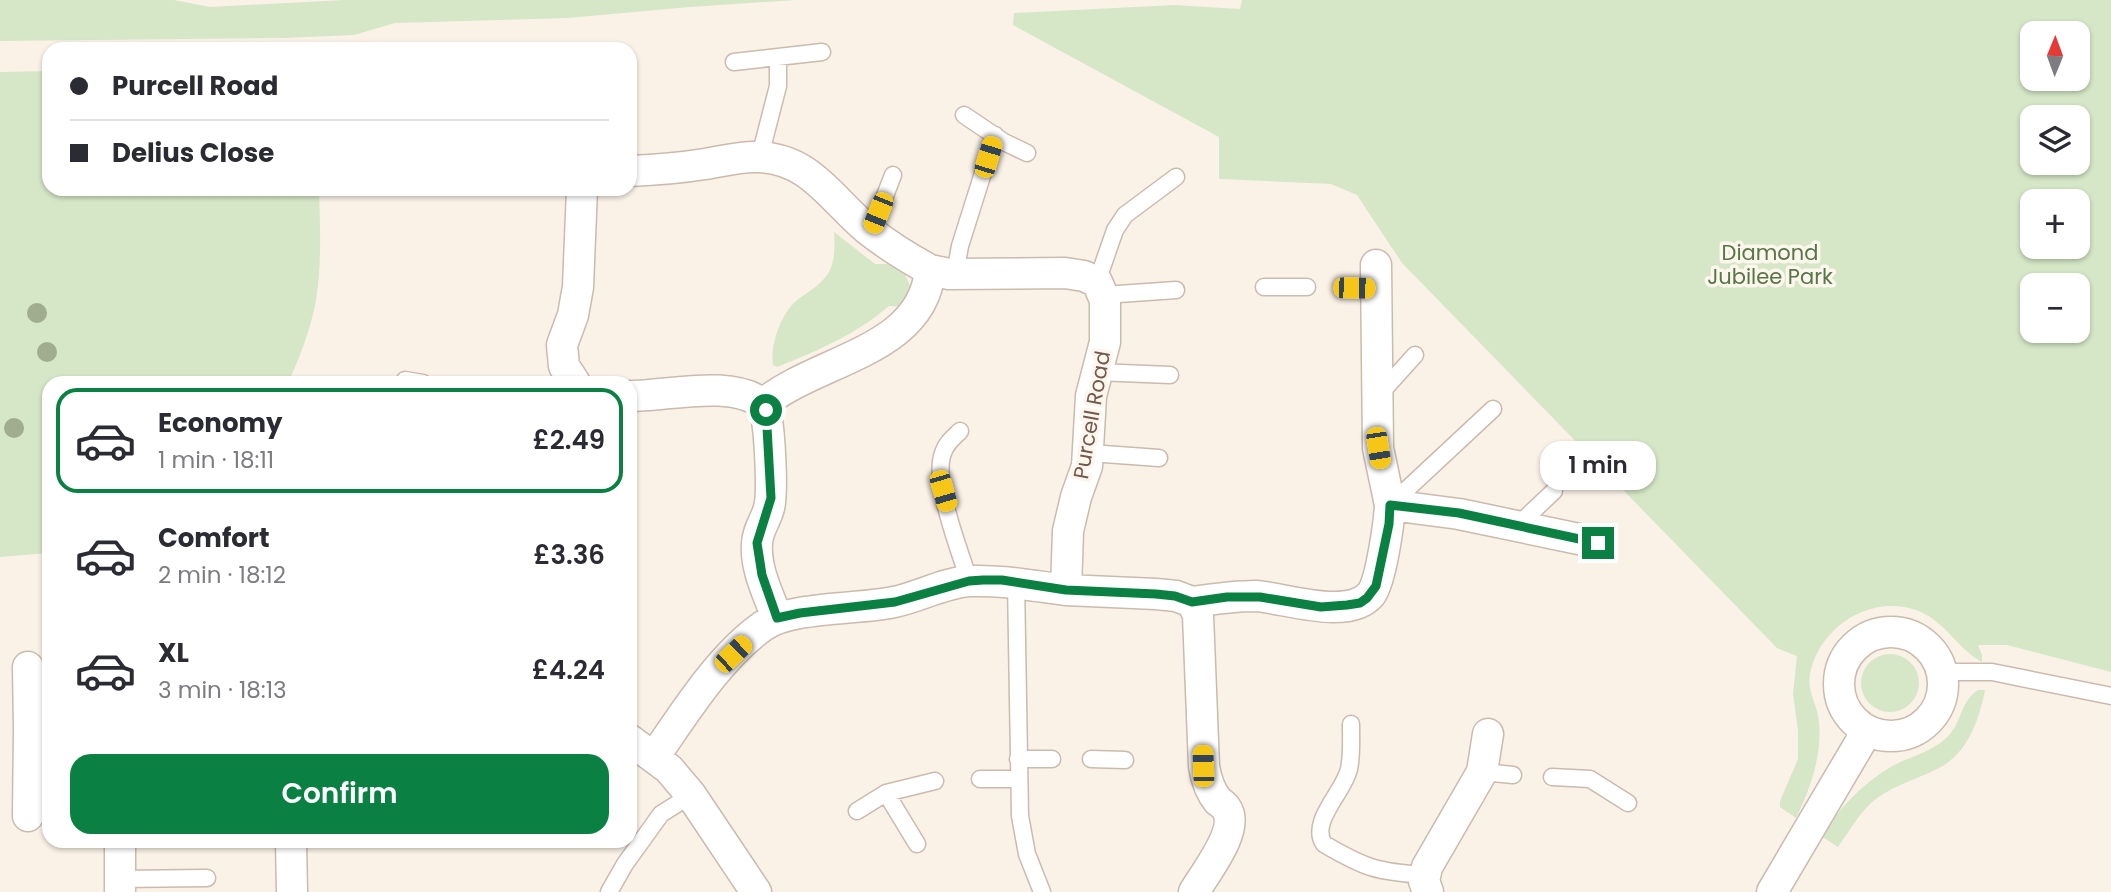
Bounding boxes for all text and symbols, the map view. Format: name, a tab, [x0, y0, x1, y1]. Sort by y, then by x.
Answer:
north arrow	[2020, 21, 2090, 91]
map controls	[2020, 21, 2090, 343]
text: Purcell Road	[112, 68, 278, 104]
button: layers	[2020, 105, 2090, 175]
car	[972, 134, 1005, 180]
text: Delius Close	[112, 135, 274, 171]
button: +	[2020, 189, 2090, 259]
car	[861, 190, 896, 236]
park label: Diamond Jubilee Park	[1707, 238, 1833, 291]
button: −	[2020, 273, 2090, 343]
car	[1333, 277, 1376, 299]
street label: Purcell Road	[1066, 349, 1117, 481]
route start	[750, 394, 782, 426]
text: Economy	[158, 405, 282, 441]
icon: car	[74, 409, 137, 472]
text: £2.49	[533, 422, 605, 458]
car	[1365, 426, 1392, 470]
callout: 1 min	[1540, 442, 1656, 490]
text: 1 min · 18:11	[158, 444, 274, 476]
text: 1 min	[1568, 449, 1628, 481]
car	[928, 468, 959, 514]
text: Comfort	[158, 520, 270, 556]
icon: car	[74, 524, 137, 587]
route end	[1582, 527, 1614, 559]
text: £3.36	[533, 537, 605, 573]
text: 2 min · 18:12	[158, 559, 286, 591]
car	[711, 632, 756, 676]
text: XL	[158, 635, 189, 671]
icon: car	[74, 639, 137, 702]
text: £4.24	[532, 652, 605, 688]
text: 3 min · 18:13	[158, 674, 287, 706]
car	[1192, 745, 1215, 787]
button: Confirm	[70, 754, 609, 834]

